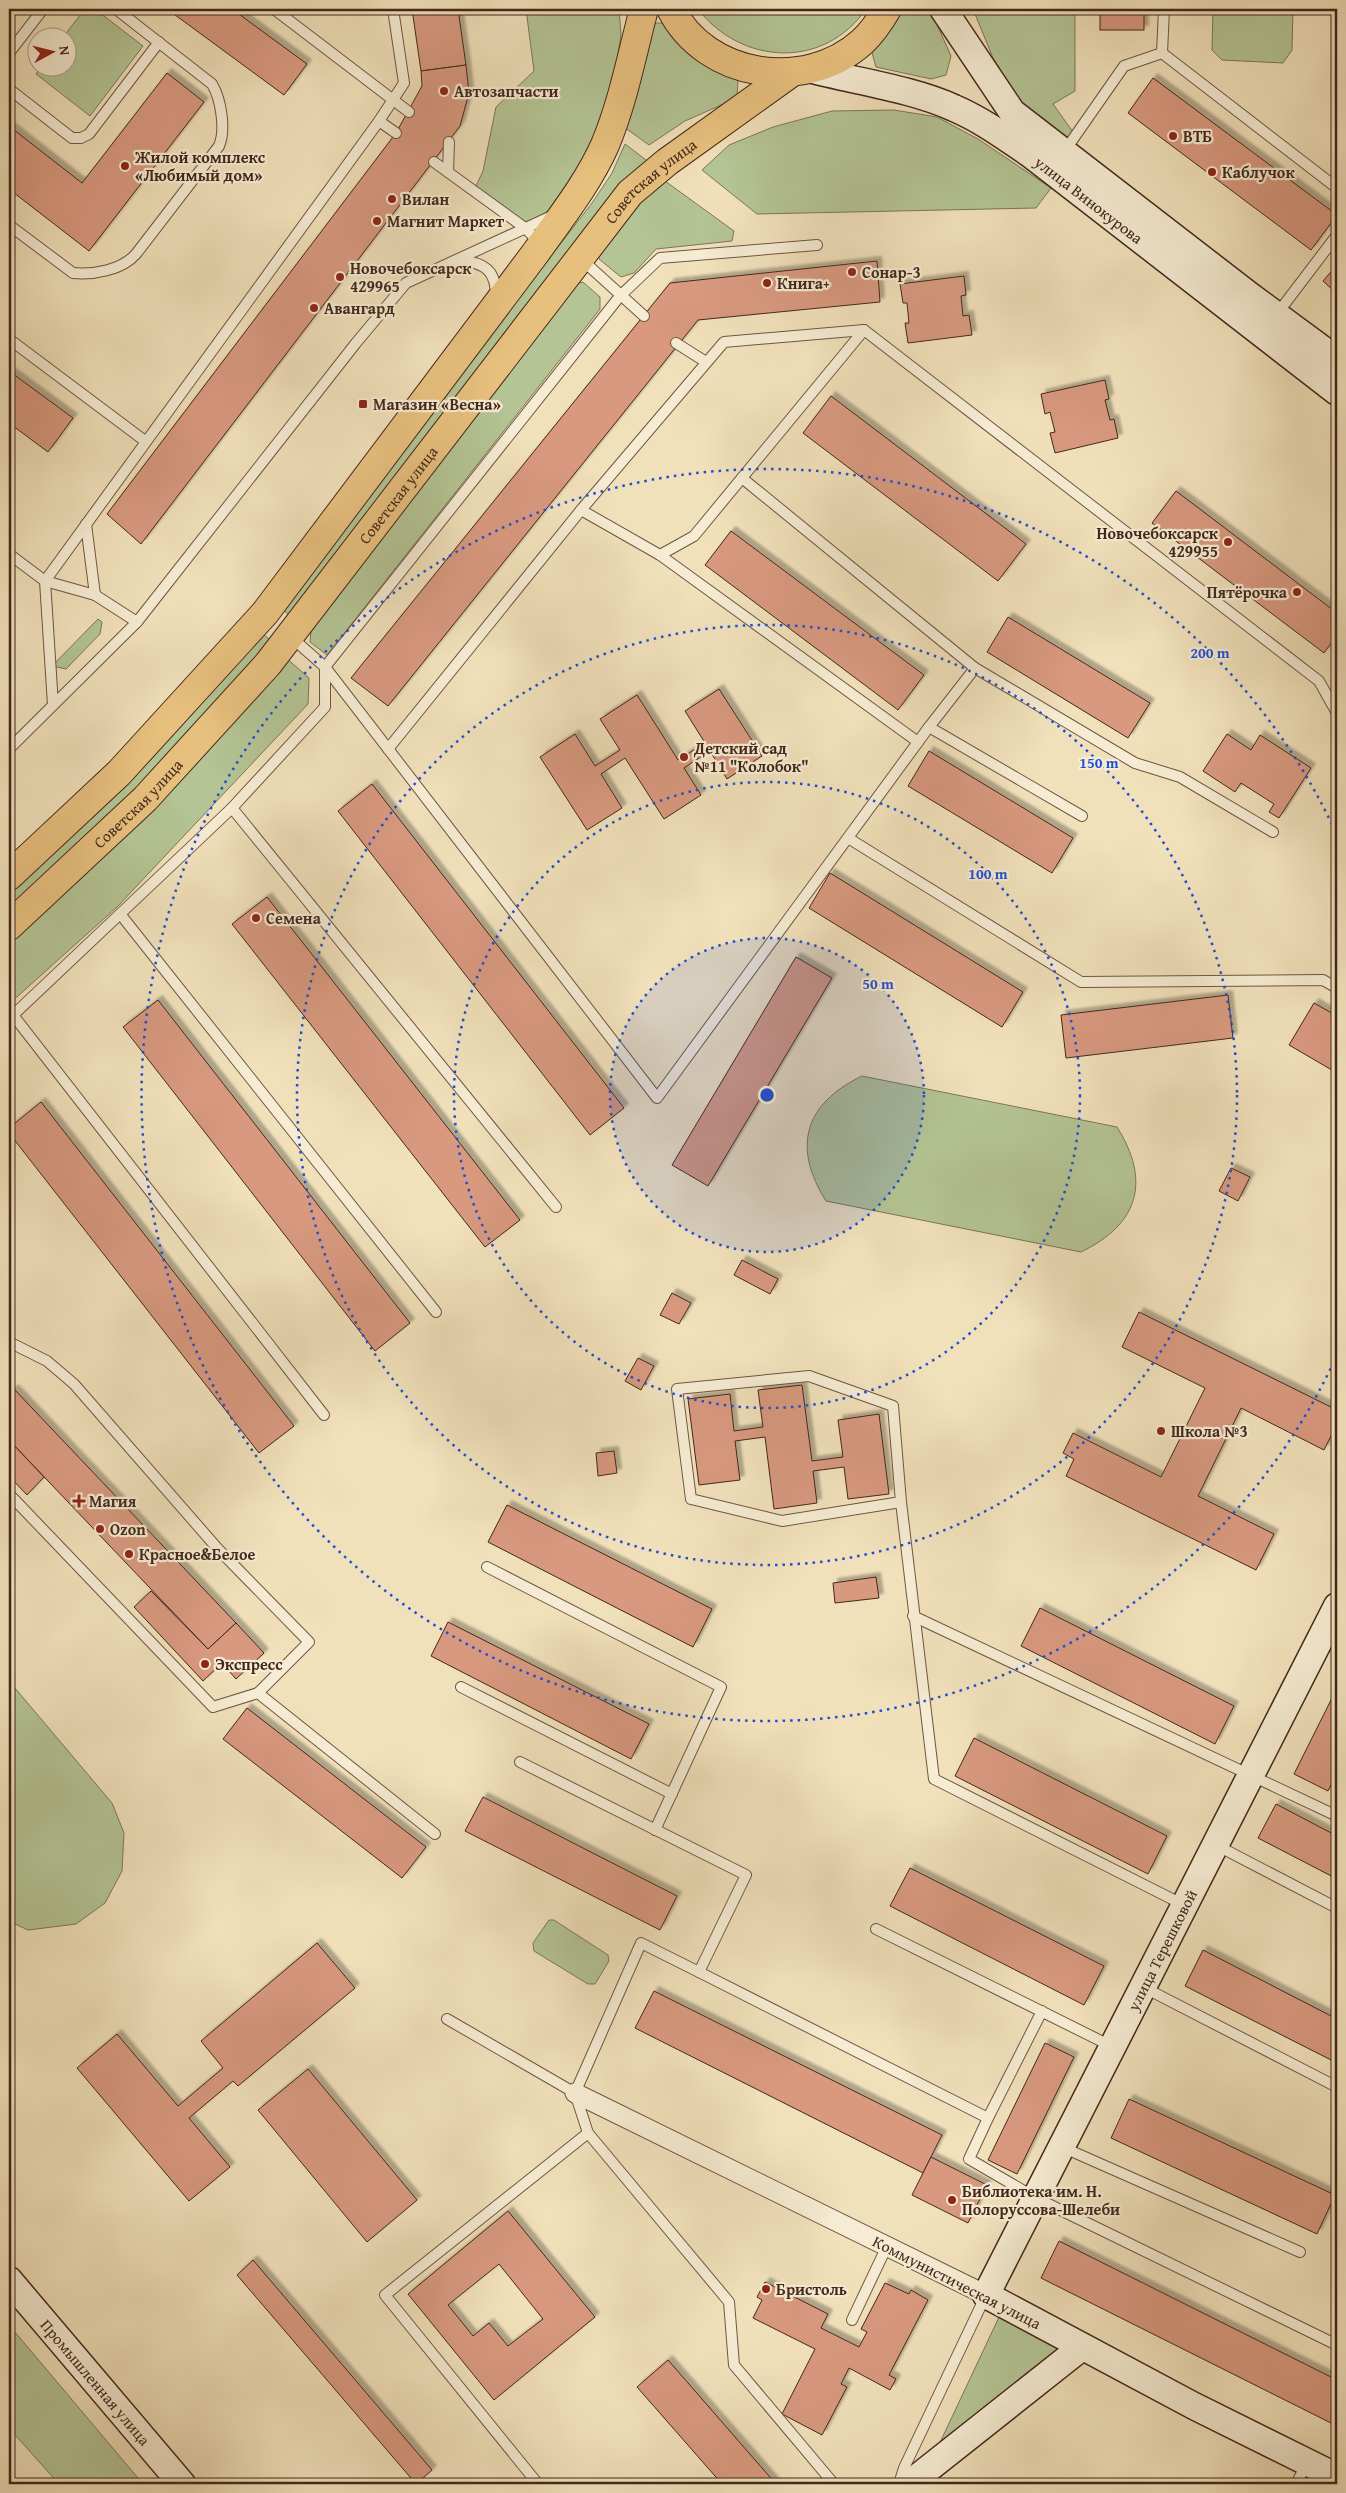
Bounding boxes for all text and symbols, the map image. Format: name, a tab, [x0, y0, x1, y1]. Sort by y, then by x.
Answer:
north arrow	[28, 28, 78, 78]
text: N	[54, 45, 75, 57]
place label: Автозапчасти	[454, 79, 559, 103]
marker: Автозапчасти	[438, 85, 450, 97]
place label: ВТБ	[1183, 124, 1212, 148]
marker: ВТБ	[1167, 130, 1179, 142]
street label: Советская улица	[599, 132, 702, 229]
place label: Жилой комплекс «Любимый дом»	[134, 145, 266, 187]
street label: улица Винокурова	[1029, 149, 1149, 250]
marker: Жилой комплекс «Любимый дом»	[119, 160, 131, 172]
place label: Каблучок	[1222, 160, 1295, 184]
marker: Каблучок	[1206, 166, 1218, 178]
place label: Вилан	[402, 187, 450, 211]
marker: Вилан	[386, 193, 398, 205]
place label: Магнит Маркет	[387, 209, 505, 233]
marker: Магнит Маркет	[371, 215, 383, 227]
place label: Новочебоксарск 429965	[350, 256, 472, 298]
place label: Сонар-3	[862, 260, 921, 284]
marker: Сонар-3	[846, 266, 858, 278]
marker: Новочебоксарск 429965	[334, 271, 346, 283]
place label: Книга+	[777, 271, 830, 295]
marker: Книга+	[761, 277, 773, 289]
place label: Авангард	[324, 296, 395, 320]
marker: Авангард	[308, 302, 320, 314]
place label: Магазин «Весна»	[373, 392, 501, 416]
marker: Магазин «Весна»	[357, 398, 369, 410]
street label: Советская улица	[353, 441, 444, 549]
place label: Новочебоксарск 429955	[1097, 521, 1219, 563]
marker: Новочебоксарск 429955	[1222, 536, 1234, 548]
place label: Пятёрочка	[1207, 580, 1288, 604]
marker: Пятёрочка	[1291, 586, 1303, 598]
text: 200 m	[1190, 642, 1230, 663]
place label: Детский сад №11 "Колобок"	[693, 736, 809, 778]
marker: Детский сад №11 "Колобок"	[678, 751, 690, 763]
text: 150 m	[1079, 752, 1119, 773]
street label: Советская улица	[88, 753, 188, 854]
text: 100 m	[968, 863, 1008, 884]
place label: Семена	[266, 906, 322, 930]
marker: Семена	[250, 912, 262, 924]
text: 50 m	[862, 973, 894, 994]
centre of rings	[758, 1086, 776, 1104]
place label: Школа №3	[1171, 1419, 1248, 1443]
marker: Школа №3	[1155, 1425, 1167, 1437]
place label: Магия	[89, 1489, 137, 1513]
marker: Магия	[73, 1495, 85, 1507]
place label: Ozon	[110, 1517, 146, 1541]
marker: Ozon	[94, 1523, 106, 1535]
place label: Красное&Белое	[139, 1542, 255, 1566]
marker: Красное&Белое	[123, 1548, 135, 1560]
place label: Экспресс	[215, 1652, 283, 1676]
marker: Экспресс	[199, 1658, 211, 1670]
street label: улица Терешковой	[1121, 1885, 1203, 2016]
place label: Библиотека им. Н. Полоруссова-Шелеби	[962, 2179, 1120, 2221]
marker: Библиотека им. Н. Полоруссова-Шелеби	[946, 2194, 958, 2206]
street label: Коммунистическая улица	[869, 2229, 1046, 2335]
place label: Бристоль	[776, 2277, 847, 2301]
marker: Бристоль	[760, 2283, 772, 2295]
street label: Промышленная улица	[35, 2314, 157, 2451]

